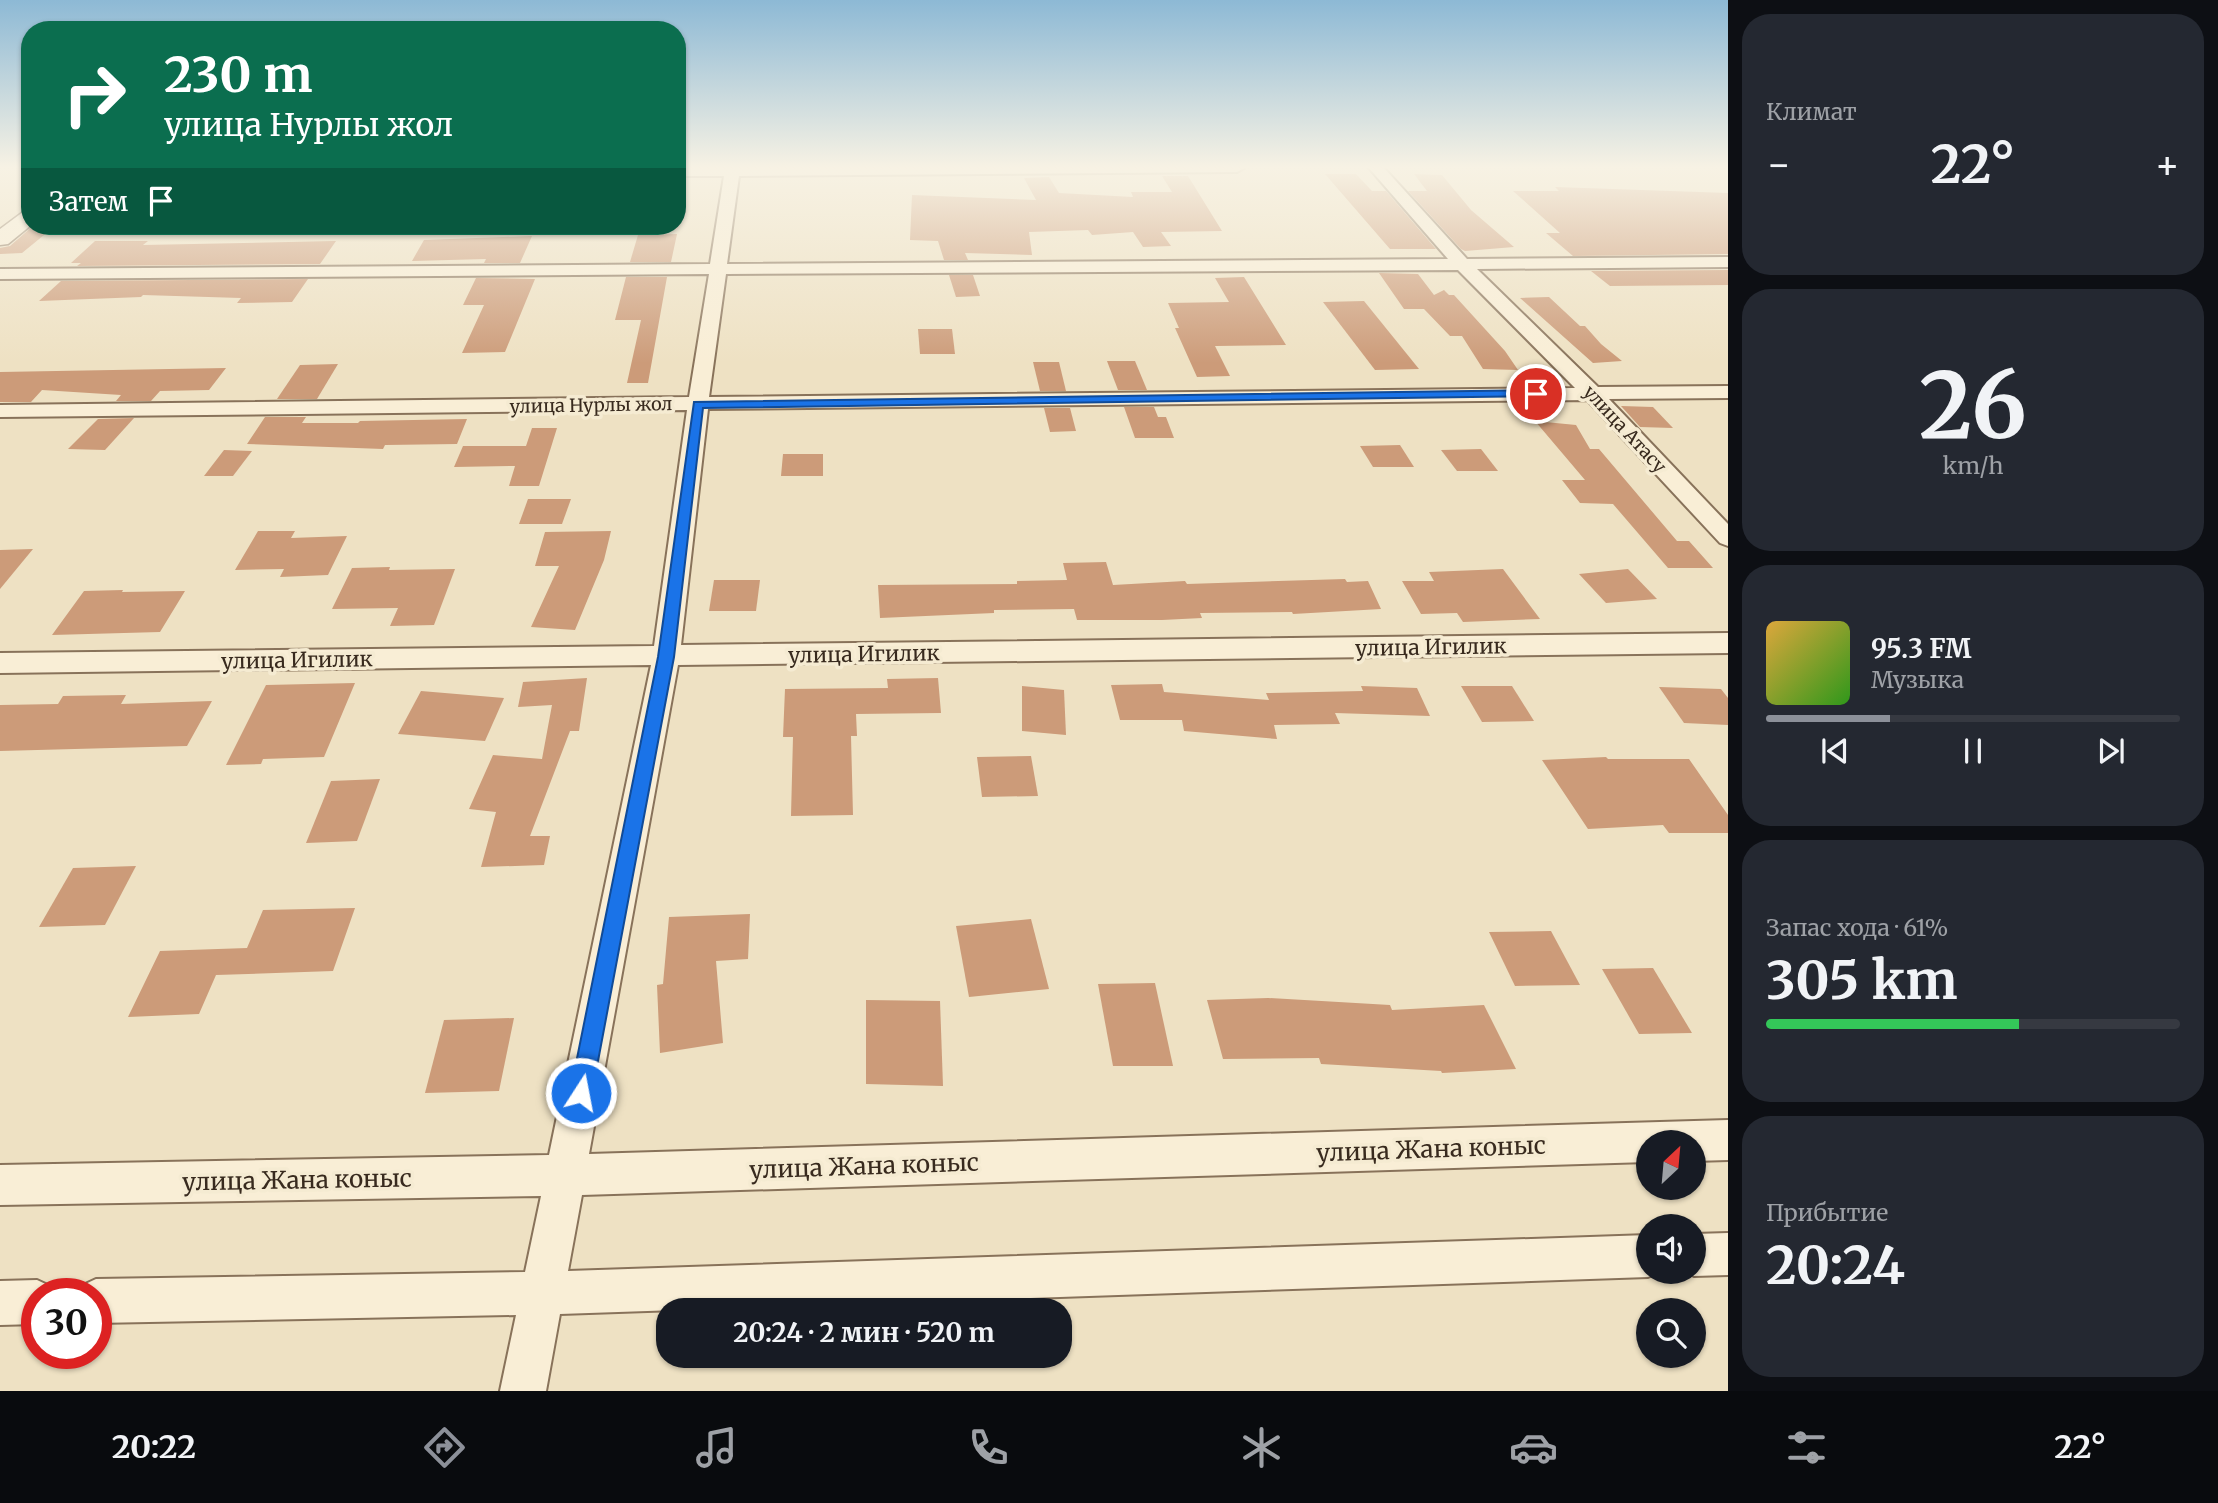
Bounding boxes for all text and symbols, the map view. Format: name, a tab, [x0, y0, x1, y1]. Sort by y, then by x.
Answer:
text: 230 m	[164, 44, 312, 105]
icon: right	[49, 49, 140, 140]
text: Климат	[1766, 97, 1857, 126]
text: улица Нурлы жол	[164, 105, 453, 145]
text: 22°	[1931, 132, 2015, 197]
text: −	[1766, 141, 1791, 188]
text: +	[2155, 141, 2180, 188]
icon: arrive	[142, 182, 180, 220]
text: Затем	[49, 185, 128, 218]
text: 26	[1919, 348, 2027, 463]
pin	[1506, 364, 1566, 424]
icon: arrive	[1517, 375, 1555, 413]
street label: улица Атасу	[1579, 380, 1672, 478]
street label: улица Нурлы жол	[509, 392, 673, 418]
text: km/h	[1943, 451, 2003, 480]
street label: улица Игилик	[1355, 632, 1507, 662]
text: 95.3 FM	[1871, 632, 1972, 665]
street label: улица Игилик	[788, 639, 940, 669]
street label: улица Игилик	[221, 645, 373, 675]
text: Музыка	[1871, 665, 1964, 694]
icon: previous	[1816, 732, 1854, 770]
icon: pause	[1954, 732, 1992, 770]
icon: next	[2092, 732, 2130, 770]
text: Запас хода · 61%	[1766, 913, 1948, 942]
text: 305 km	[1766, 948, 1958, 1013]
position arrow	[544, 1056, 618, 1130]
street label: улица Жана коныс	[1316, 1130, 1546, 1168]
north arrow	[1636, 1130, 1706, 1200]
map controls	[1636, 1130, 1706, 1368]
street label: улица Жана коныс	[749, 1147, 979, 1185]
street label: улица Жана коныс	[182, 1162, 412, 1198]
text: Прибытие	[1766, 1198, 1888, 1227]
button: sound	[1636, 1214, 1706, 1284]
text: 20:24	[1766, 1233, 1905, 1298]
speed limit sign: 30	[21, 1278, 112, 1369]
button: search	[1636, 1298, 1706, 1368]
text: 20:24 · 2 мин · 520 m	[733, 1316, 995, 1349]
icon: directions	[420, 1423, 469, 1472]
icon: music	[692, 1423, 741, 1472]
icon: phone	[964, 1423, 1013, 1472]
icon: climate	[1237, 1423, 1286, 1472]
icon: car	[1509, 1423, 1558, 1472]
icon: filters	[1782, 1423, 1831, 1472]
text: 20:22	[112, 1427, 196, 1467]
text: 22°	[2054, 1427, 2106, 1467]

